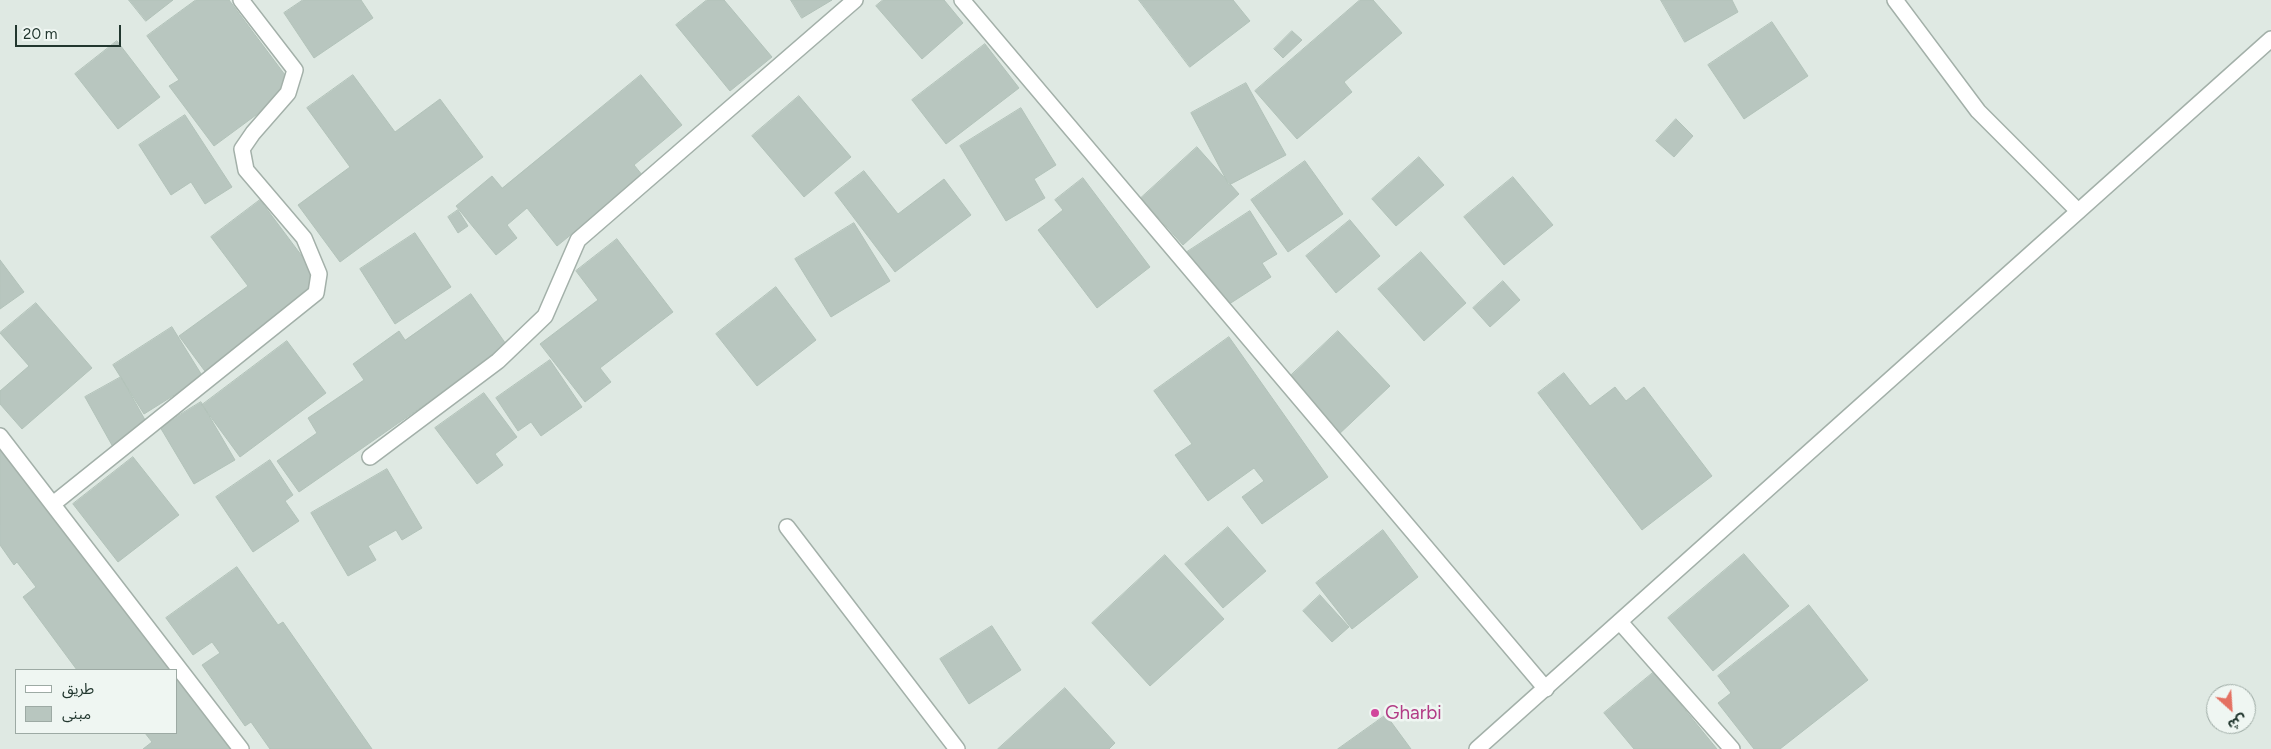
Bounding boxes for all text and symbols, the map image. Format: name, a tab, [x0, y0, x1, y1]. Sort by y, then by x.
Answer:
scale bar	[18, 15, 124, 47]
text: 20 m	[23, 25, 57, 43]
legend	[15, 669, 178, 734]
text: طريق	[62, 680, 94, 698]
north arrow	[2206, 684, 2256, 734]
place label: Gharbi	[1385, 702, 1442, 724]
text: مبنى	[62, 705, 91, 723]
marker: Gharbi	[1369, 707, 1381, 719]
text: ش	[2225, 710, 2250, 734]

